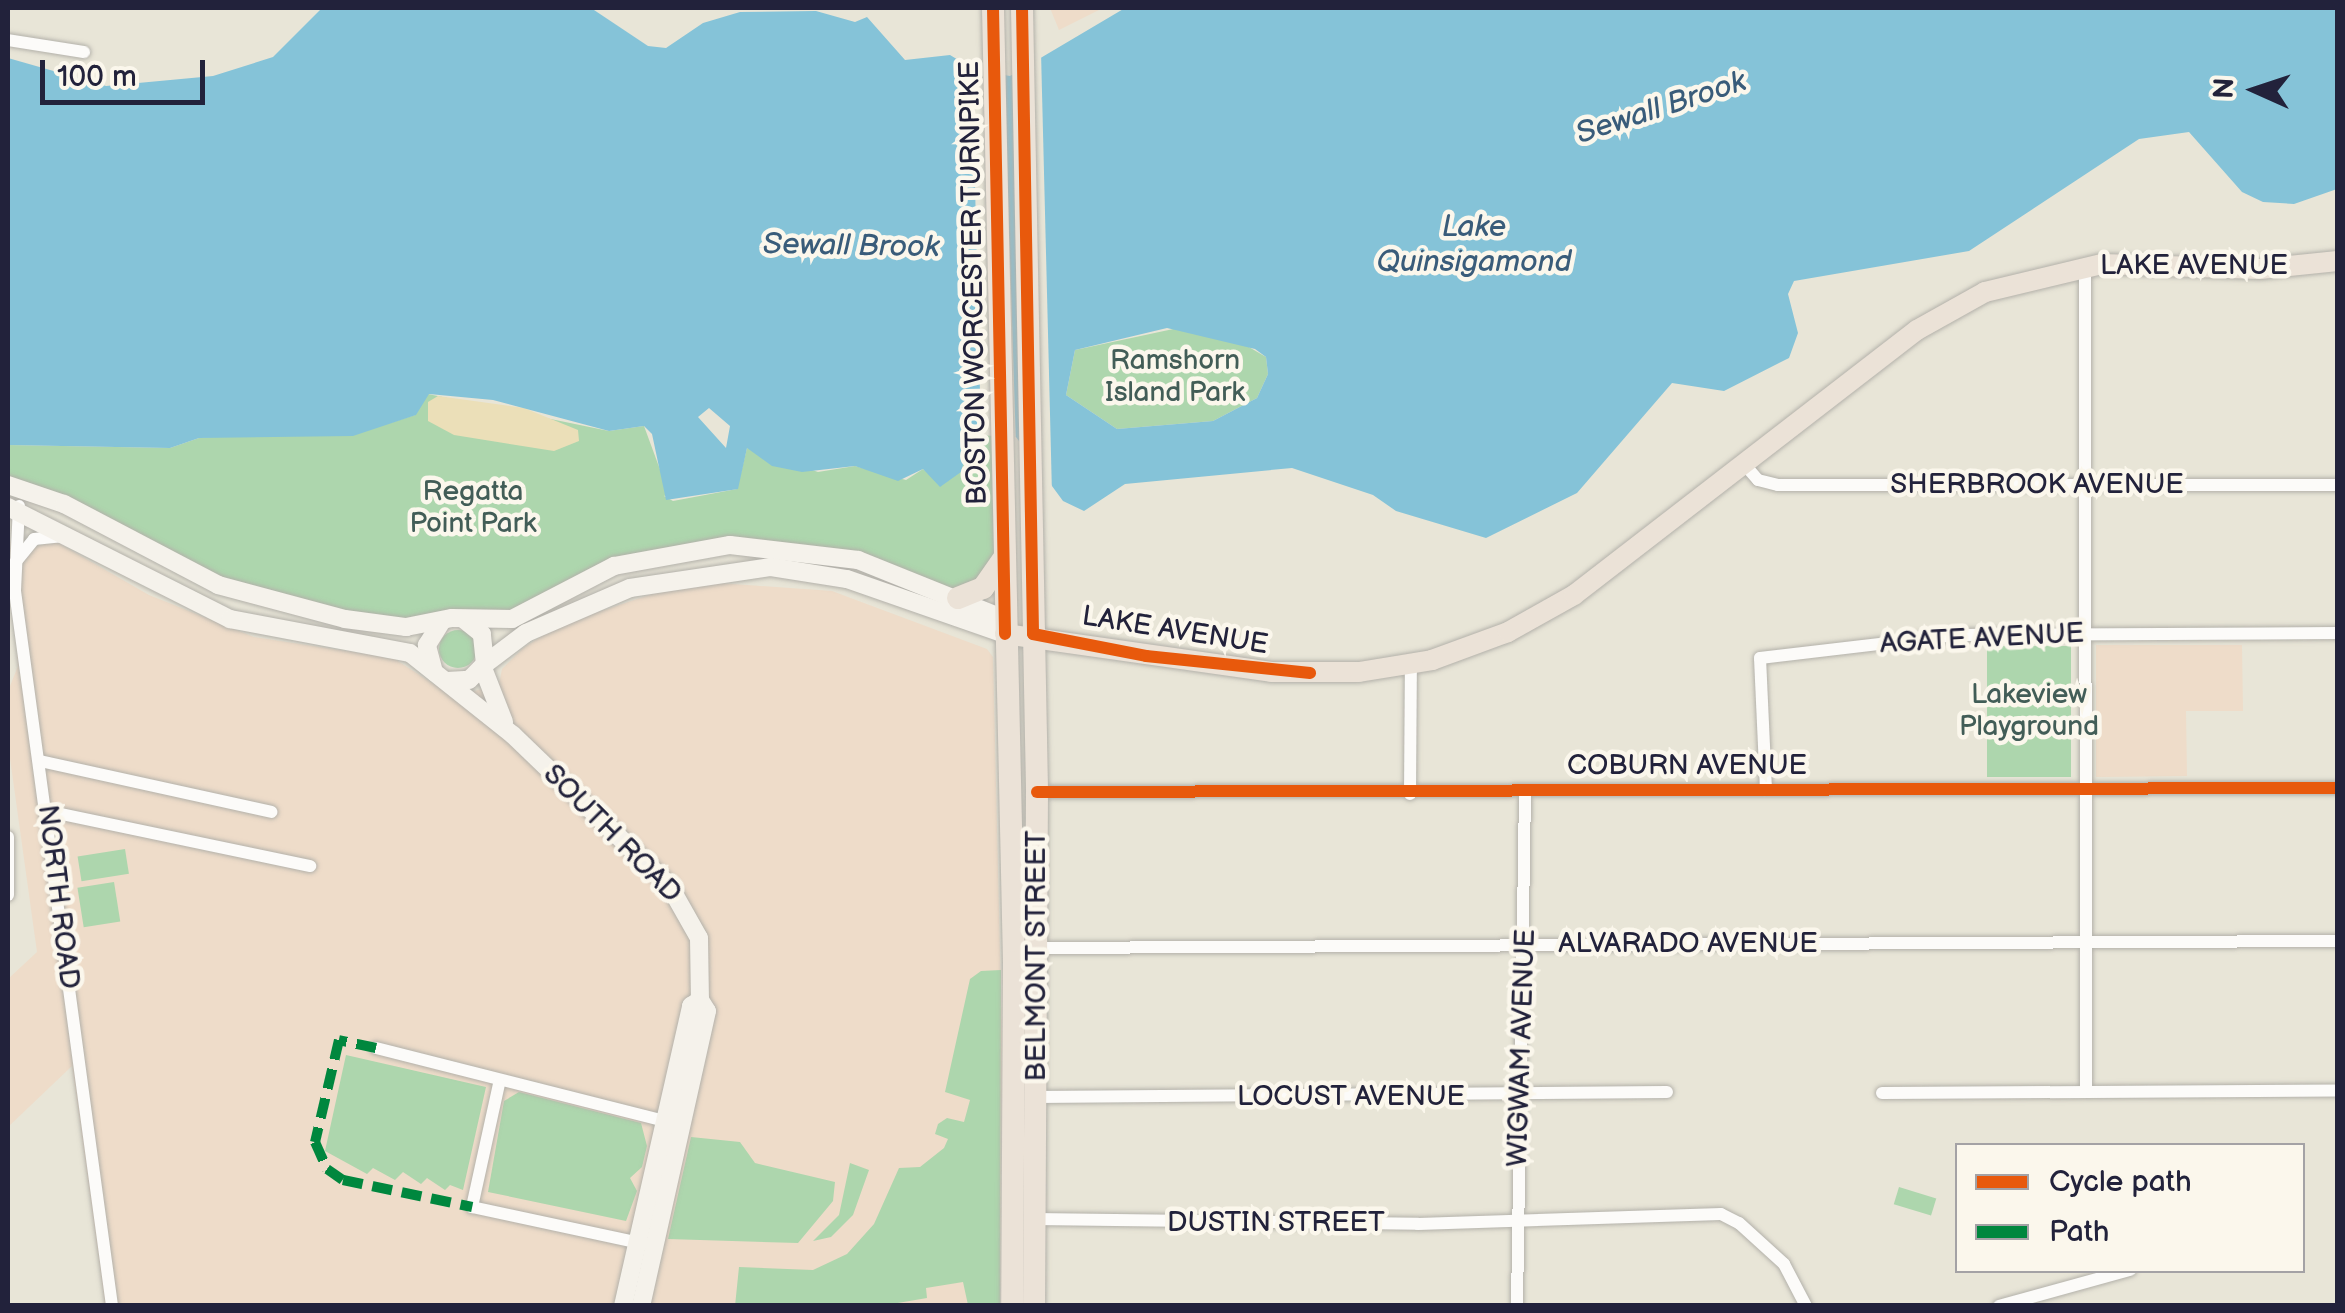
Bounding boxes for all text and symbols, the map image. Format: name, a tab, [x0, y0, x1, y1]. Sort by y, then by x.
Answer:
scale bar	[45, 40, 210, 102]
north arrow	[2205, 40, 2305, 140]
text: 100 m	[57, 59, 137, 95]
street label: BOSTON WORCESTER TURNPIKE	[953, 60, 995, 506]
water label: Sewall Brook	[1571, 64, 1751, 152]
text: N	[2208, 77, 2242, 100]
water label: Lake Quinsigamond	[1376, 209, 1572, 280]
water label: Sewall Brook	[762, 226, 940, 266]
street label: LAKE AVENUE	[2100, 249, 2288, 283]
park label: Ramshorn Island Park	[1105, 344, 1245, 410]
street label: SHERBROOK AVENUE	[1890, 468, 2184, 502]
park label: Regatta Point Park	[409, 475, 537, 541]
street label: LAKE AVENUE	[1080, 600, 1270, 662]
street label: AGATE AVENUE	[1879, 617, 2085, 661]
park label: Lakeview Playground	[1959, 678, 2099, 744]
street label: COBURN AVENUE	[1567, 749, 1807, 783]
street label: SOUTH ROAD	[536, 758, 688, 910]
street label: NORTH ROAD	[30, 803, 86, 991]
street label: BELMONT STREET	[1020, 830, 1054, 1082]
street label: ALVARADO AVENUE	[1558, 927, 1818, 961]
street label: WIGWAM AVENUE	[1501, 929, 1543, 1167]
street label: LOCUST AVENUE	[1237, 1080, 1465, 1114]
legend	[1955, 1143, 2305, 1273]
text: Cycle path	[2049, 1164, 2192, 1200]
street label: DUSTIN STREET	[1167, 1206, 1385, 1240]
text: Path	[2049, 1214, 2109, 1250]

